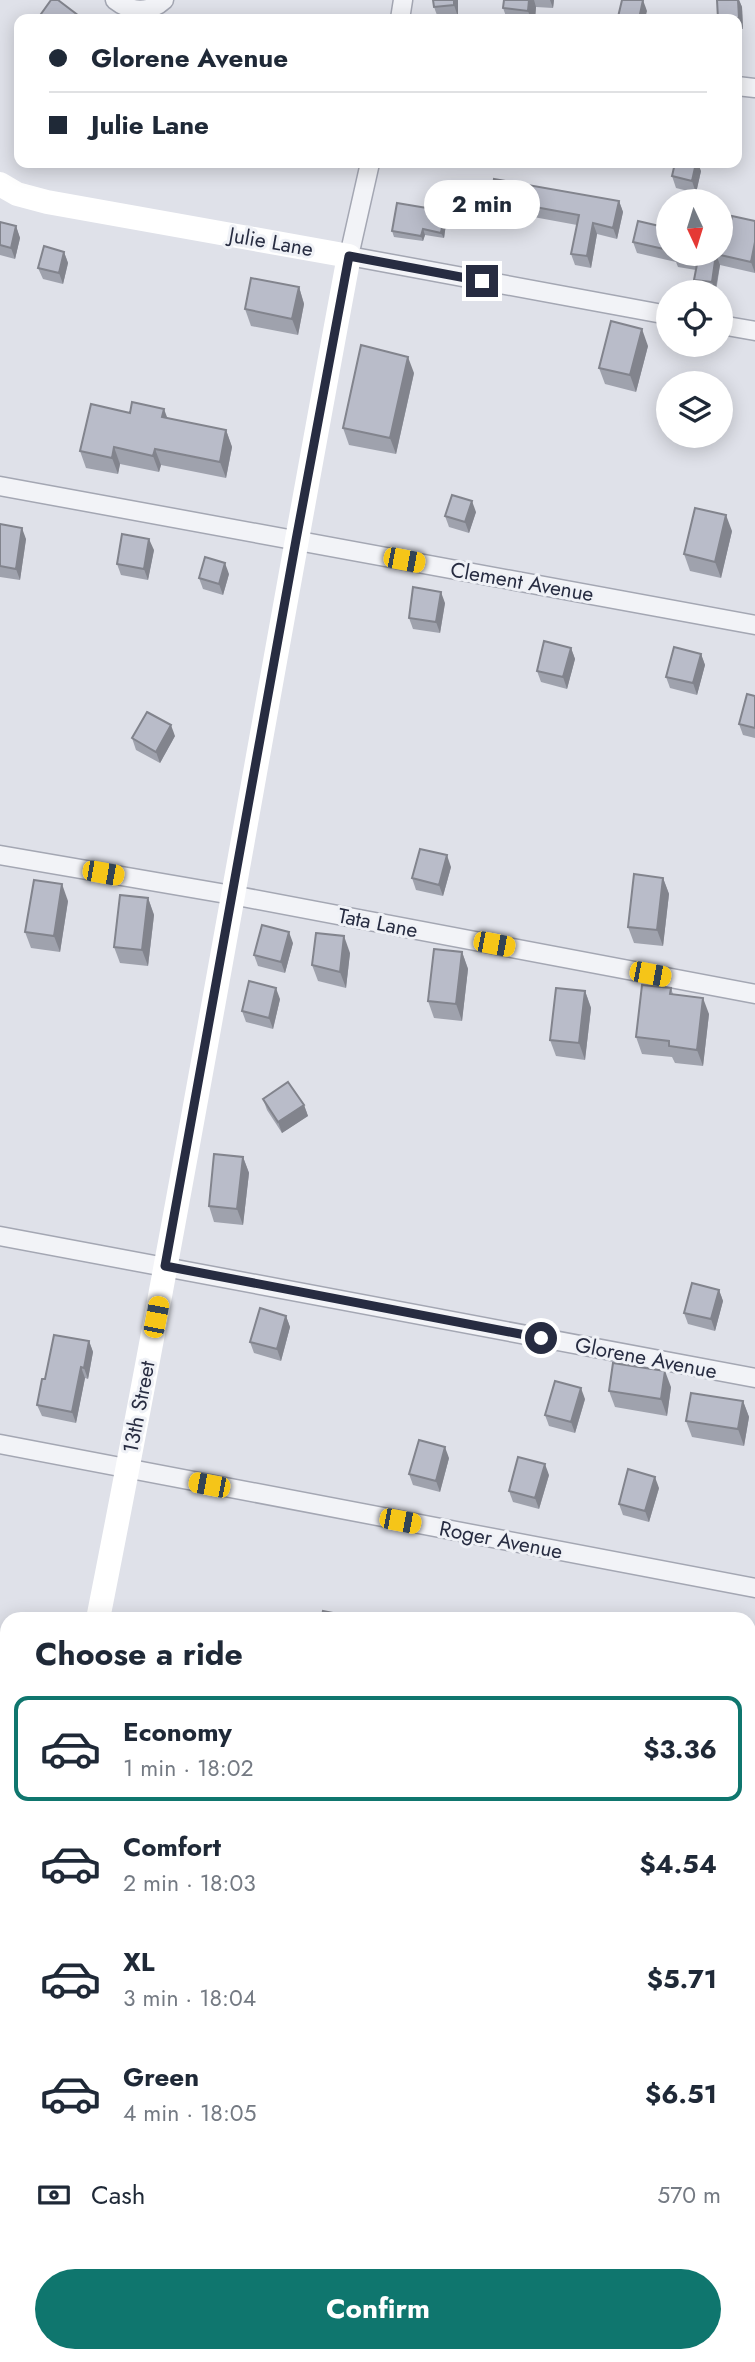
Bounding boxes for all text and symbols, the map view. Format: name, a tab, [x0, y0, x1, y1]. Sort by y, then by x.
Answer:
text: Glorene Avenue	[91, 39, 288, 77]
text: Julie Lane	[91, 106, 209, 144]
callout: 2 min	[424, 180, 540, 229]
text: 2 min	[452, 187, 512, 221]
north arrow	[656, 189, 733, 266]
map controls	[656, 189, 733, 448]
street label: Julie Lane	[224, 219, 316, 264]
route end	[466, 265, 498, 297]
button: locate	[656, 280, 733, 357]
button: layers	[656, 371, 733, 448]
car	[382, 546, 427, 574]
street label: Clement Avenue	[448, 555, 596, 609]
car	[81, 859, 126, 887]
street label: Tata Lane	[336, 901, 421, 945]
car	[472, 930, 517, 958]
car	[628, 960, 673, 988]
car	[142, 1294, 171, 1340]
route start	[525, 1322, 557, 1354]
street label: Glorene Avenue	[573, 1330, 720, 1386]
street label: 13th Street	[115, 1358, 163, 1456]
car	[187, 1471, 232, 1499]
car	[378, 1507, 423, 1535]
street label: Roger Avenue	[437, 1513, 565, 1567]
text: Choose a ride	[35, 1631, 243, 1677]
text: Economy	[123, 1713, 232, 1751]
icon: car	[39, 1717, 102, 1780]
text: $3.36	[643, 1730, 717, 1768]
text: 1 min · 18:02	[123, 1751, 254, 1785]
text: Comfort	[123, 1828, 221, 1866]
icon: car	[39, 1832, 102, 1895]
text: $4.54	[639, 1845, 717, 1883]
text: 2 min · 18:03	[123, 1866, 256, 1900]
text: XL	[123, 1943, 155, 1981]
icon: car	[39, 1947, 102, 2010]
text: $5.71	[647, 1960, 717, 1998]
text: 3 min · 18:04	[123, 1981, 256, 2015]
text: Green	[123, 2058, 199, 2096]
icon: car	[39, 2062, 102, 2125]
text: $6.51	[645, 2075, 717, 2113]
text: 4 min · 18:05	[123, 2096, 257, 2130]
icon: cash	[35, 2176, 73, 2214]
text: Cash	[91, 2176, 145, 2214]
text: 570 m	[657, 2178, 721, 2212]
button: Confirm	[35, 2269, 721, 2349]

